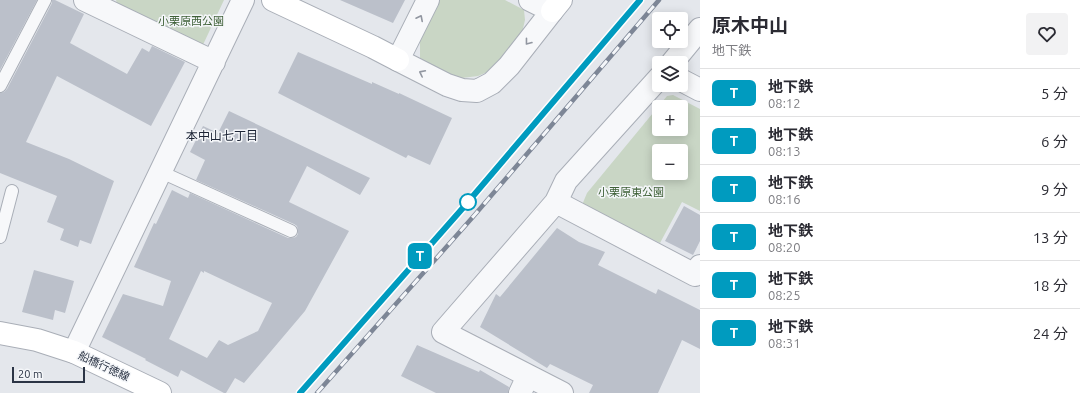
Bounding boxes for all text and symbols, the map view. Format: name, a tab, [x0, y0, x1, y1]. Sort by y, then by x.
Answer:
map controls	[652, 12, 688, 180]
button: locate	[652, 12, 688, 48]
button: heart	[1026, 13, 1068, 55]
one-way arrow	[415, 14, 422, 22]
text: 原木中山	[712, 14, 788, 36]
park label: 小栗原西公園	[158, 15, 224, 27]
one-way arrow	[526, 37, 533, 44]
text: 地下鉄	[712, 43, 751, 57]
button: layers	[652, 56, 688, 92]
one-way arrow	[419, 70, 427, 78]
text: 地下鉄	[768, 78, 813, 95]
text: T	[730, 85, 738, 101]
text: 5 分	[1041, 85, 1068, 102]
text: 08:12	[768, 96, 801, 110]
button: +	[652, 100, 688, 136]
text: 地下鉄	[768, 126, 813, 143]
district label: 本中山七丁目	[186, 129, 258, 142]
text: T	[730, 133, 738, 149]
text: 6 分	[1041, 133, 1068, 150]
button: −	[652, 144, 688, 180]
text: 08:13	[768, 144, 801, 158]
text: 地下鉄	[768, 174, 813, 191]
text: T	[730, 181, 738, 197]
text: 9 分	[1041, 181, 1068, 198]
park label: 小栗原東公園	[598, 186, 664, 198]
text: 08:16	[768, 192, 801, 206]
unlabelled marker	[459, 193, 477, 211]
text: 地下鉄	[768, 222, 813, 239]
text: T	[730, 229, 738, 245]
text: 13 分	[1033, 229, 1068, 246]
text: 08:20	[768, 240, 801, 254]
line badge: T	[407, 243, 433, 269]
text: T	[416, 248, 424, 264]
text: 地下鉄	[768, 270, 813, 287]
text: T	[730, 277, 738, 293]
text: 18 分	[1033, 277, 1068, 294]
text: 08:25	[768, 288, 801, 302]
text: 地下鉄	[768, 318, 813, 335]
text: T	[730, 325, 738, 341]
text: 24 分	[1033, 325, 1068, 342]
text: 08:31	[768, 336, 801, 350]
street label: 船橋行徳線	[77, 349, 131, 383]
scale bar	[12, 365, 85, 384]
text: 20 m	[18, 368, 42, 380]

